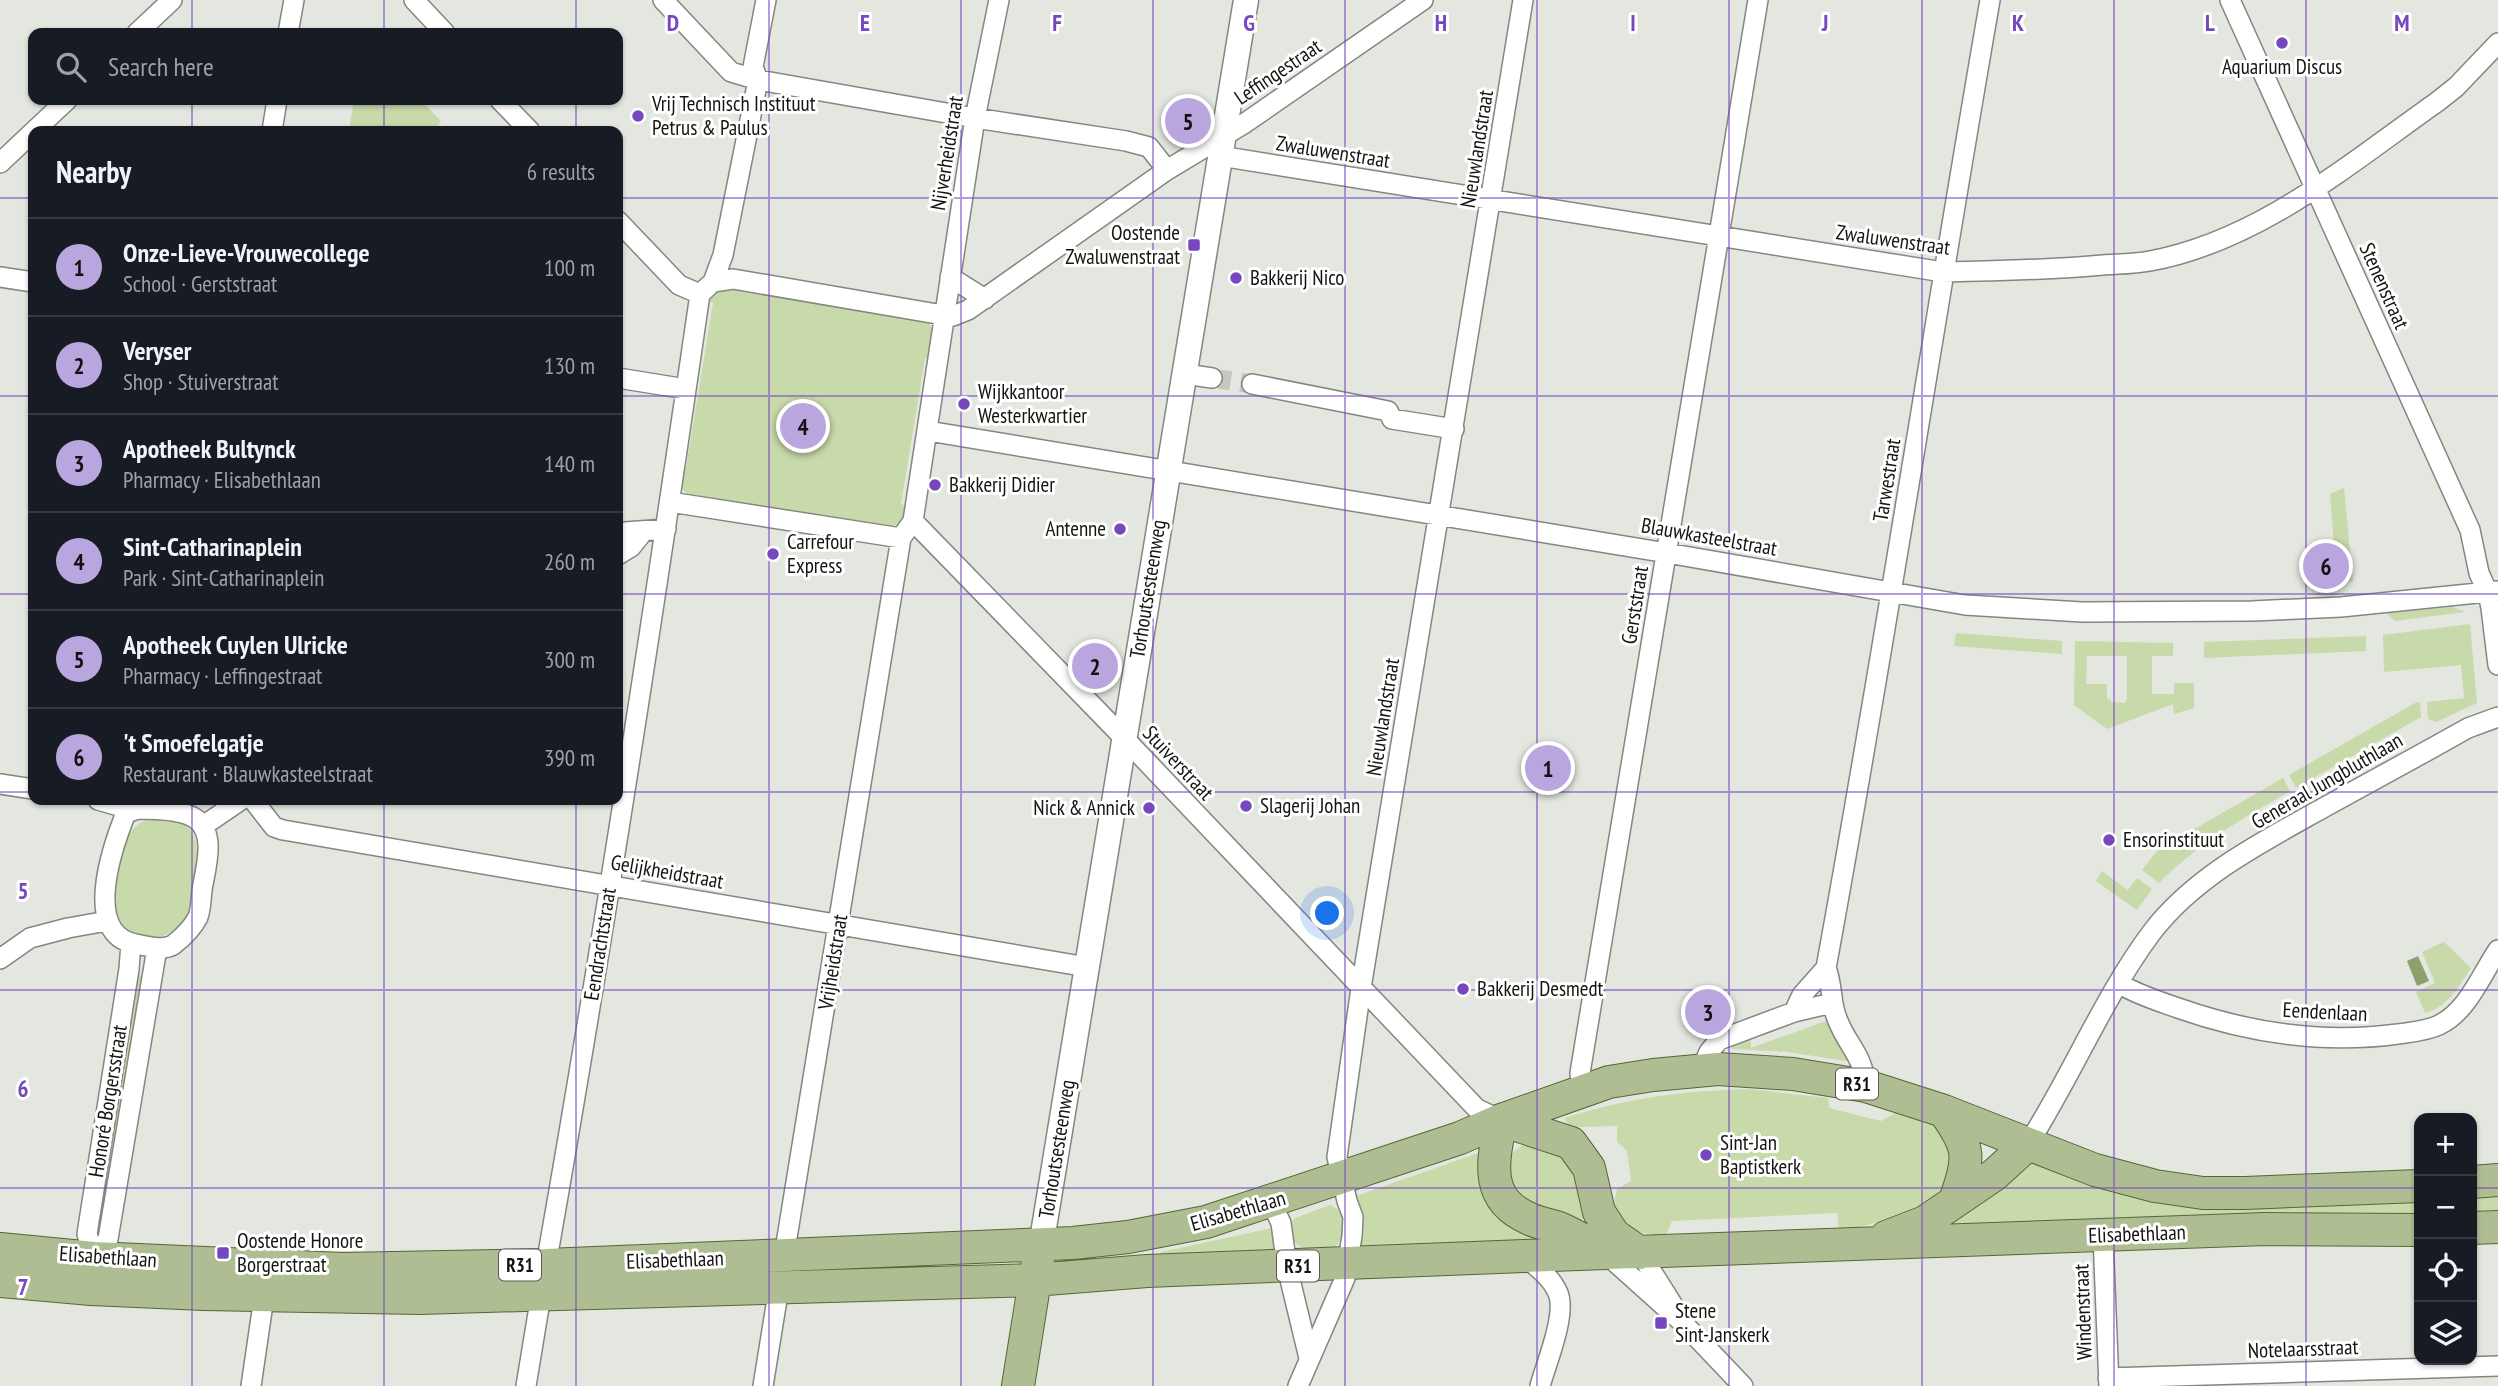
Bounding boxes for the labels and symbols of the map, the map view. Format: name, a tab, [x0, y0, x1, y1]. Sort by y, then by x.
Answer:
text: D	[667, 8, 679, 37]
text: E	[860, 8, 870, 37]
text: F	[1052, 8, 1062, 37]
text: G	[1243, 8, 1255, 37]
text: H	[1435, 8, 1447, 37]
text: I	[1630, 8, 1636, 37]
text: J	[1821, 8, 1828, 37]
text: K	[2012, 8, 2024, 37]
text: L	[2205, 8, 2215, 37]
text: M	[2394, 8, 2410, 37]
street label: Leffingestraat	[1229, 33, 1327, 111]
marker: Aquarium Discus	[2274, 35, 2290, 51]
place label: Aquarium Discus	[2222, 53, 2342, 80]
street label: Nieuwlandstraat	[1454, 88, 1499, 210]
place label: Vrij Technisch Instituut Petrus & Paulus	[651, 90, 816, 141]
street label: Nijverheidstraat	[924, 93, 969, 212]
pin: 5	[1165, 95, 1211, 147]
marker: Vrij Technisch Instituut Petrus & Paulus	[630, 108, 646, 124]
street label: Zwaluwenstraat	[1274, 129, 1392, 174]
street label: Zwaluwenstraat	[1834, 218, 1952, 261]
place label: Oostende Zwaluwenstraat	[1065, 219, 1180, 270]
marker: Oostende Zwaluwenstraat	[1186, 237, 1202, 253]
street label: Stenenstraat	[2353, 238, 2416, 333]
place label: Bakkerij Nico	[1250, 264, 1344, 291]
marker: Bakkerij Nico	[1228, 270, 1244, 286]
place label: Wijkkantoor Westerkwartier	[978, 378, 1087, 429]
marker: Wijkkantoor Westerkwartier	[956, 396, 972, 412]
pin: 4	[780, 400, 826, 452]
street label: Tarwestraat	[1867, 436, 1906, 523]
place label: Bakkerij Didier	[949, 471, 1055, 498]
marker: Bakkerij Didier	[927, 477, 943, 493]
street label: Blauwkasteelstraat	[1639, 511, 1779, 562]
place label: Antenne	[1045, 515, 1106, 542]
street label: Torhoutsesteenweg	[1123, 518, 1172, 660]
marker: Antenne	[1112, 521, 1128, 537]
place label: Carrefour Express	[787, 528, 854, 579]
pin: 6	[2303, 540, 2349, 592]
marker: Carrefour Express	[765, 546, 781, 562]
street label: Gerststraat	[1615, 564, 1654, 646]
pin: 2	[1072, 640, 1118, 692]
street label: Nieuwlandstraat	[1360, 656, 1405, 778]
street label: Stuiverstraat	[1137, 720, 1220, 806]
street label: Generaal Jungbluthlaan	[2246, 726, 2407, 835]
pin: 1	[1525, 742, 1571, 794]
place label: Slagerij Johan	[1260, 792, 1360, 819]
place label: Nick & Annick	[1033, 794, 1135, 821]
marker: Slagerij Johan	[1238, 798, 1254, 814]
marker: Nick & Annick	[1141, 800, 1157, 816]
place label: Ensorinstituut	[2123, 826, 2224, 853]
marker: Ensorinstituut	[2101, 832, 2117, 848]
street label: Gelijkheidstraat	[609, 848, 726, 895]
text: 5	[18, 876, 29, 905]
street label: Eendrachtstraat	[577, 885, 622, 1002]
your location	[1310, 896, 1344, 930]
street label: Vrijheidstraat	[811, 912, 853, 1013]
place label: Bakkerij Desmedt	[1477, 975, 1604, 1002]
marker: Bakkerij Desmedt	[1455, 981, 1471, 997]
pin: 3	[1685, 986, 1731, 1038]
street label: Eendenlaan	[2282, 996, 2368, 1027]
street label: Honoré Borgersstraat	[82, 1023, 133, 1179]
road number: R31	[1836, 1068, 1878, 1100]
text: 6	[18, 1074, 29, 1103]
street label: Torhoutsesteenweg	[1032, 1078, 1081, 1220]
place label: Sint-Jan Baptistkerk	[1720, 1129, 1801, 1180]
marker: Sint-Jan Baptistkerk	[1698, 1147, 1714, 1163]
street label: Elisabethlaan	[1187, 1184, 1289, 1237]
street label: Elisabethlaan	[2088, 1218, 2186, 1249]
place label: Oostende Honore Borgerstraat	[237, 1227, 363, 1278]
street label: Elisabethlaan	[58, 1240, 158, 1273]
street label: Elisabethlaan	[626, 1244, 724, 1275]
marker: Oostende Honore Borgerstraat	[215, 1245, 231, 1261]
road number: R31	[499, 1250, 541, 1280]
road number: R31	[1277, 1250, 1319, 1282]
street label: Windenstraat	[2067, 1263, 2098, 1360]
text: 7	[18, 1272, 29, 1301]
place label: Stene Sint-Janskerk	[1675, 1297, 1769, 1348]
marker: Stene Sint-Janskerk	[1653, 1315, 1669, 1331]
street label: Notelaarsstraat	[2247, 1333, 2359, 1364]

